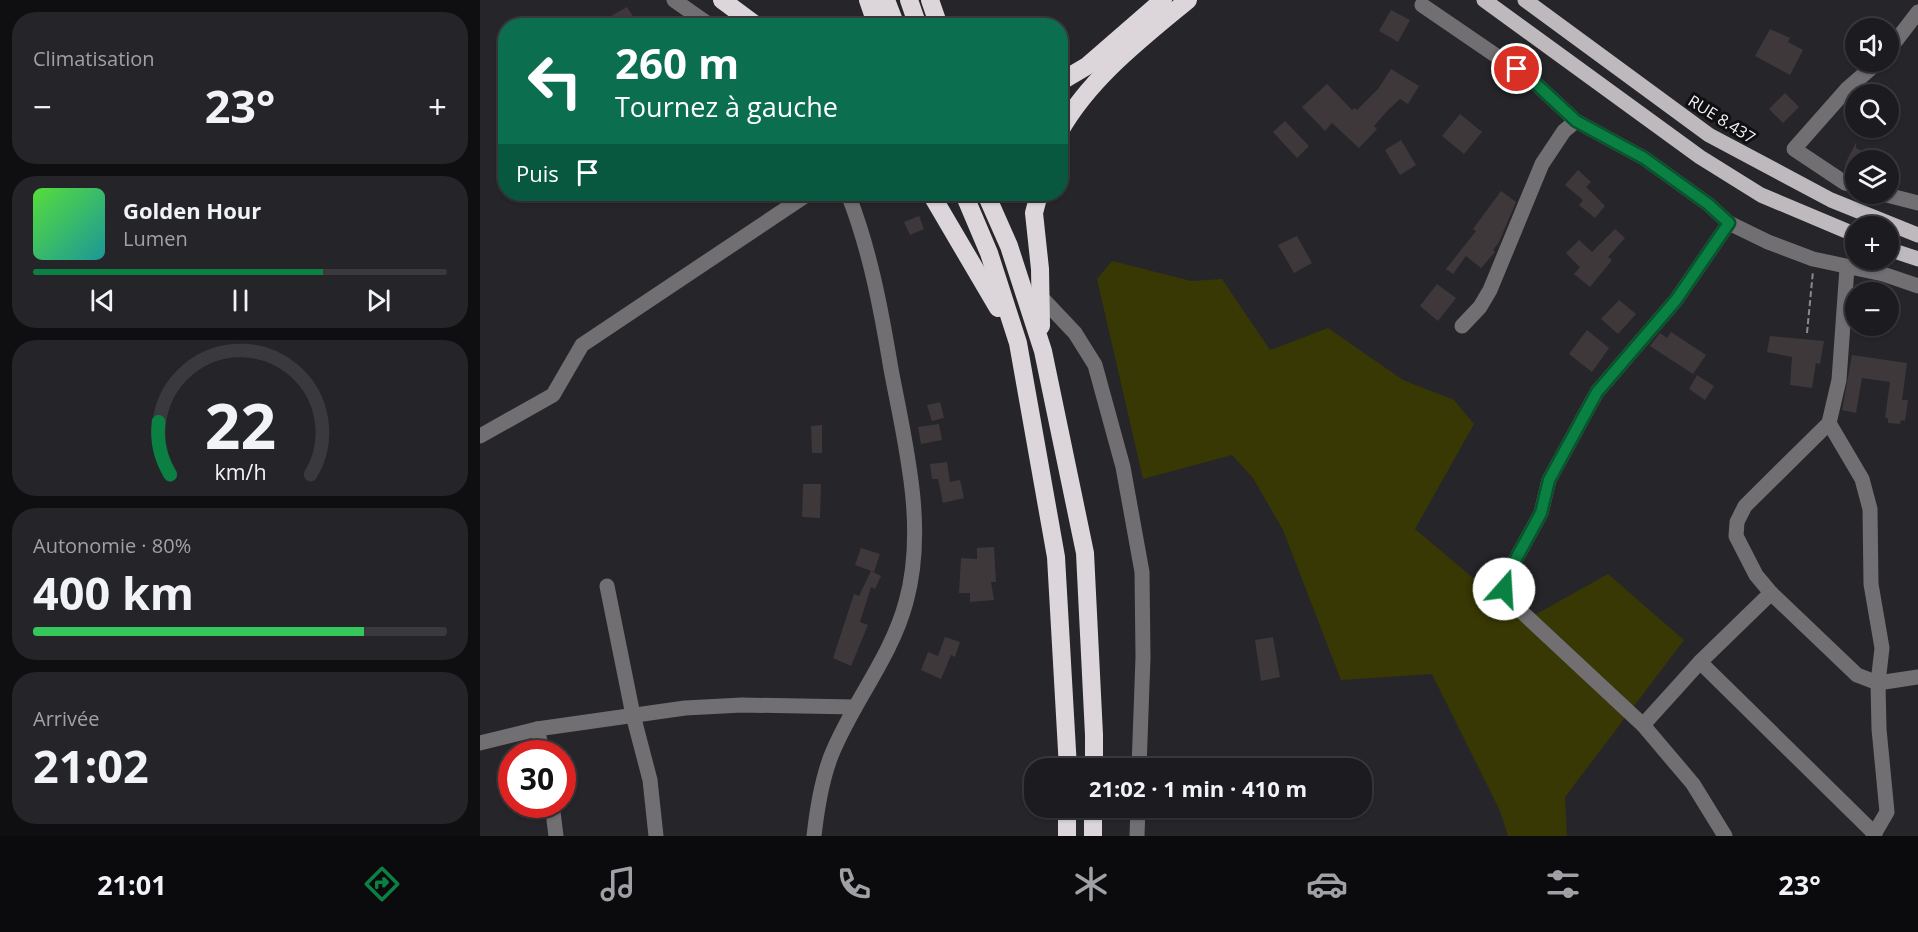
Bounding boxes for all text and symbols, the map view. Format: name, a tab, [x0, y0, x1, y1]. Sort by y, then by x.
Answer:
map controls	[1845, 18, 1899, 336]
button: sound	[1845, 18, 1899, 72]
text: 260 m	[615, 34, 739, 91]
icon: left	[516, 42, 594, 120]
pin	[1491, 43, 1542, 94]
text: Climatisation	[33, 45, 155, 72]
icon: arrive	[1500, 52, 1533, 85]
text: 23°	[205, 75, 275, 136]
text: −	[33, 84, 52, 129]
text: +	[428, 84, 447, 129]
button: search	[1845, 84, 1899, 138]
text: Tournez à gauche	[615, 88, 838, 125]
street label: RUE 8.437	[1684, 90, 1760, 148]
button: layers	[1845, 150, 1899, 204]
icon: arrive	[571, 156, 604, 189]
text: Puis	[516, 158, 559, 188]
text: Golden Hour	[123, 195, 261, 225]
button: +	[1845, 216, 1899, 270]
text: Lumen	[123, 225, 188, 252]
button: −	[1845, 282, 1899, 336]
icon: previous	[86, 284, 119, 317]
icon: pause	[224, 284, 257, 317]
icon: next	[362, 284, 395, 317]
text: 22	[204, 382, 276, 467]
text: km/h	[214, 457, 266, 486]
text: Autonomie · 80%	[33, 532, 191, 559]
position arrow	[1472, 557, 1536, 621]
text: 400 km	[33, 562, 194, 623]
text: Arrivée	[33, 705, 100, 732]
text: 21:02	[33, 735, 149, 796]
speed limit sign: 30	[498, 740, 576, 818]
text: 21:02 · 1 min · 410 m	[1089, 773, 1307, 803]
icon: directions	[361, 863, 403, 905]
icon: music	[597, 863, 639, 905]
icon: phone	[833, 863, 875, 905]
icon: climate	[1070, 863, 1112, 905]
icon: car	[1306, 863, 1348, 905]
icon: filters	[1542, 863, 1584, 905]
text: 21:01	[97, 866, 167, 903]
text: 23°	[1778, 866, 1821, 903]

